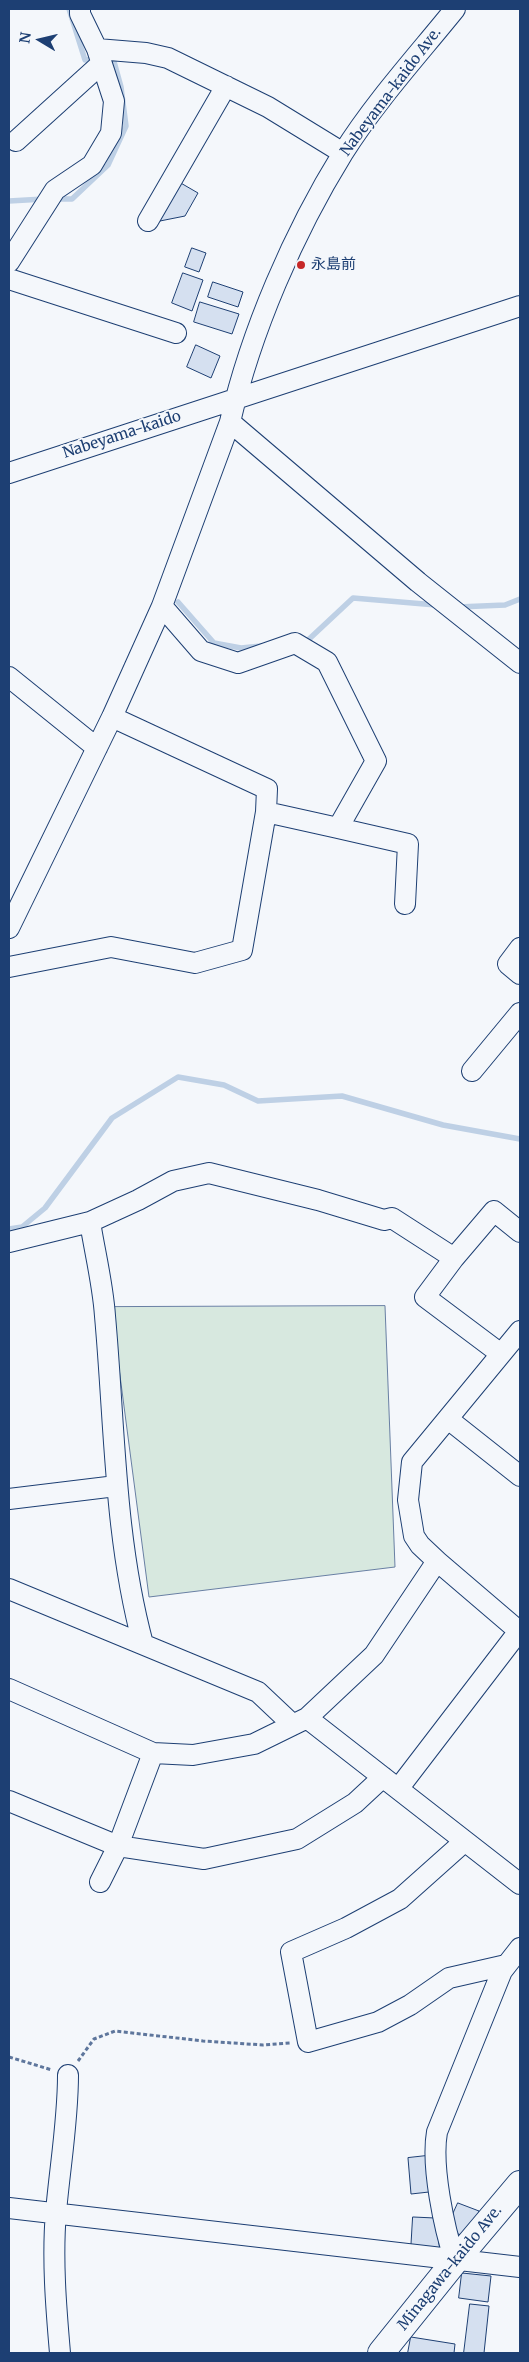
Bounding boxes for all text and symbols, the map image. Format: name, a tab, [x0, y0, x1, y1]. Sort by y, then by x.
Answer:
north arrow	[15, 15, 65, 65]
street label: Nabeyama-kaido Ave.	[337, 24, 445, 160]
text: N	[15, 31, 35, 45]
place label: 永島前	[311, 256, 356, 274]
marker: 永島前	[295, 259, 307, 271]
street label: Nabeyama-kaido	[61, 407, 183, 463]
street label: Minagawa-kaido Ave.	[394, 2202, 506, 2334]

